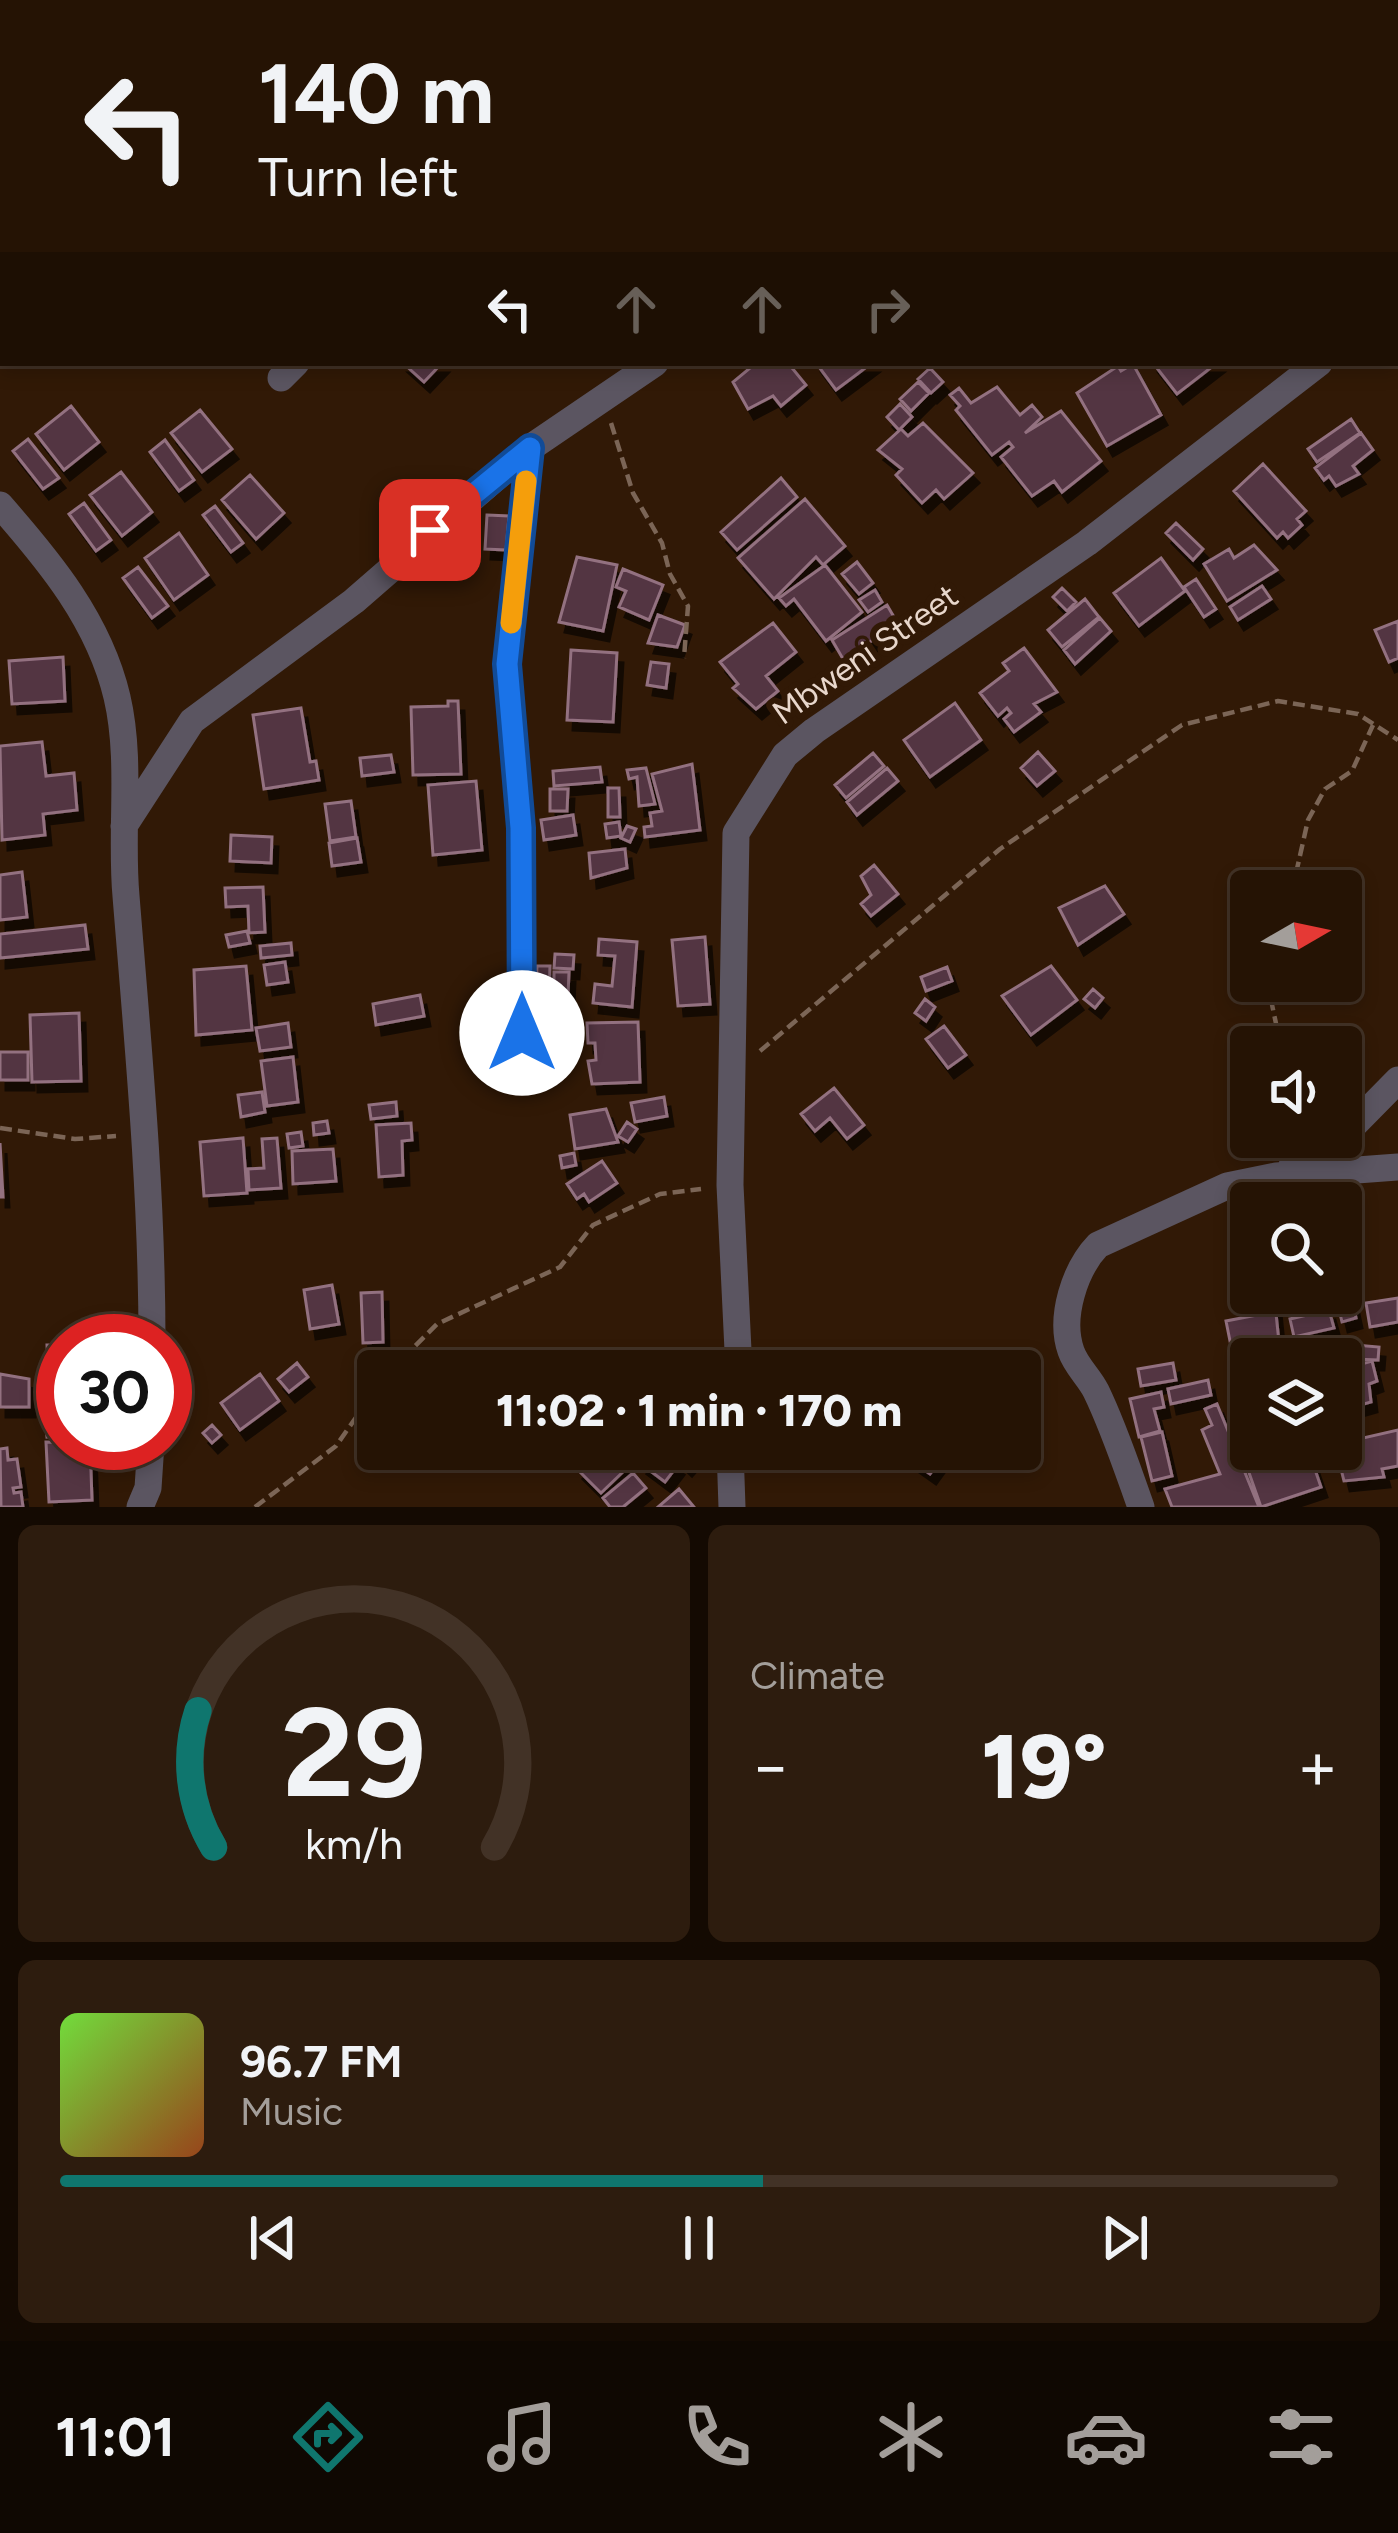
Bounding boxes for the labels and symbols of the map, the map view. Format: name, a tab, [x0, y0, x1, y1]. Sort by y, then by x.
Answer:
pin	[379, 479, 481, 581]
street label: Mbweni Street	[765, 576, 965, 732]
north arrow	[1230, 870, 1362, 1002]
position arrow	[459, 970, 585, 1096]
speed limit sign: 30	[36, 1314, 192, 1470]

